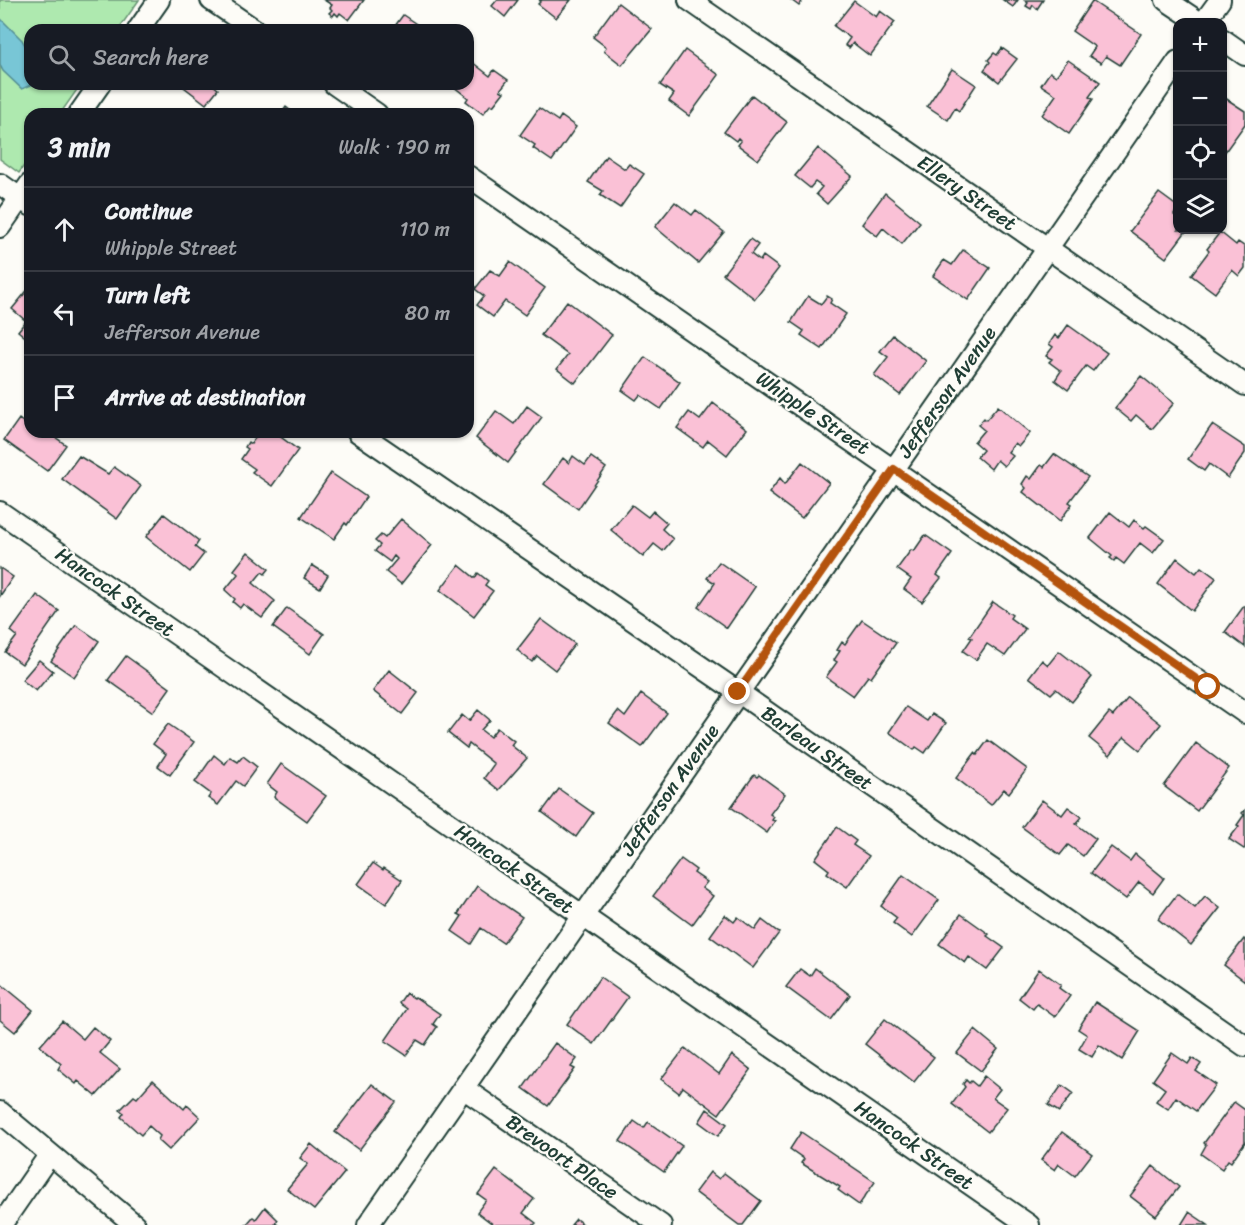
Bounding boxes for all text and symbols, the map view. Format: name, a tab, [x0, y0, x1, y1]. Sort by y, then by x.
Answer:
map controls	[1173, 18, 1227, 234]
button: +	[1173, 18, 1227, 72]
search box	[24, 24, 474, 90]
text: Search here	[93, 38, 209, 77]
icon: search	[45, 41, 78, 74]
button: −	[1173, 72, 1227, 126]
text: 3 min	[48, 124, 110, 170]
button: locate	[1173, 126, 1227, 180]
text: Walk · 190 m	[338, 130, 450, 165]
street label: Ellery Street	[910, 146, 1024, 241]
button: layers	[1173, 180, 1227, 234]
text: Continue	[105, 192, 193, 231]
text: 110 m	[400, 212, 450, 247]
icon: ahead	[48, 213, 81, 246]
text: Whipple Street	[105, 231, 237, 266]
text: Turn left	[105, 276, 190, 315]
text: 80 m	[405, 296, 450, 331]
icon: left	[48, 297, 81, 330]
text: Jefferson Avenue	[105, 315, 260, 350]
street label: Jefferson Avenue	[888, 318, 1006, 466]
street label: Whipple Street	[749, 362, 878, 465]
text: Arrive at destination	[105, 378, 306, 417]
icon: arrive	[48, 381, 81, 414]
street label: Hancock Street	[48, 538, 182, 647]
route start	[1194, 673, 1220, 699]
route end	[724, 678, 750, 704]
street label: Barleau Street	[754, 696, 881, 800]
street label: Jefferson Avenue	[611, 716, 729, 864]
street label: Hancock Street	[447, 815, 581, 924]
street label: Hancock Street	[847, 1091, 981, 1200]
street label: Brevoort Place	[498, 1105, 626, 1209]

